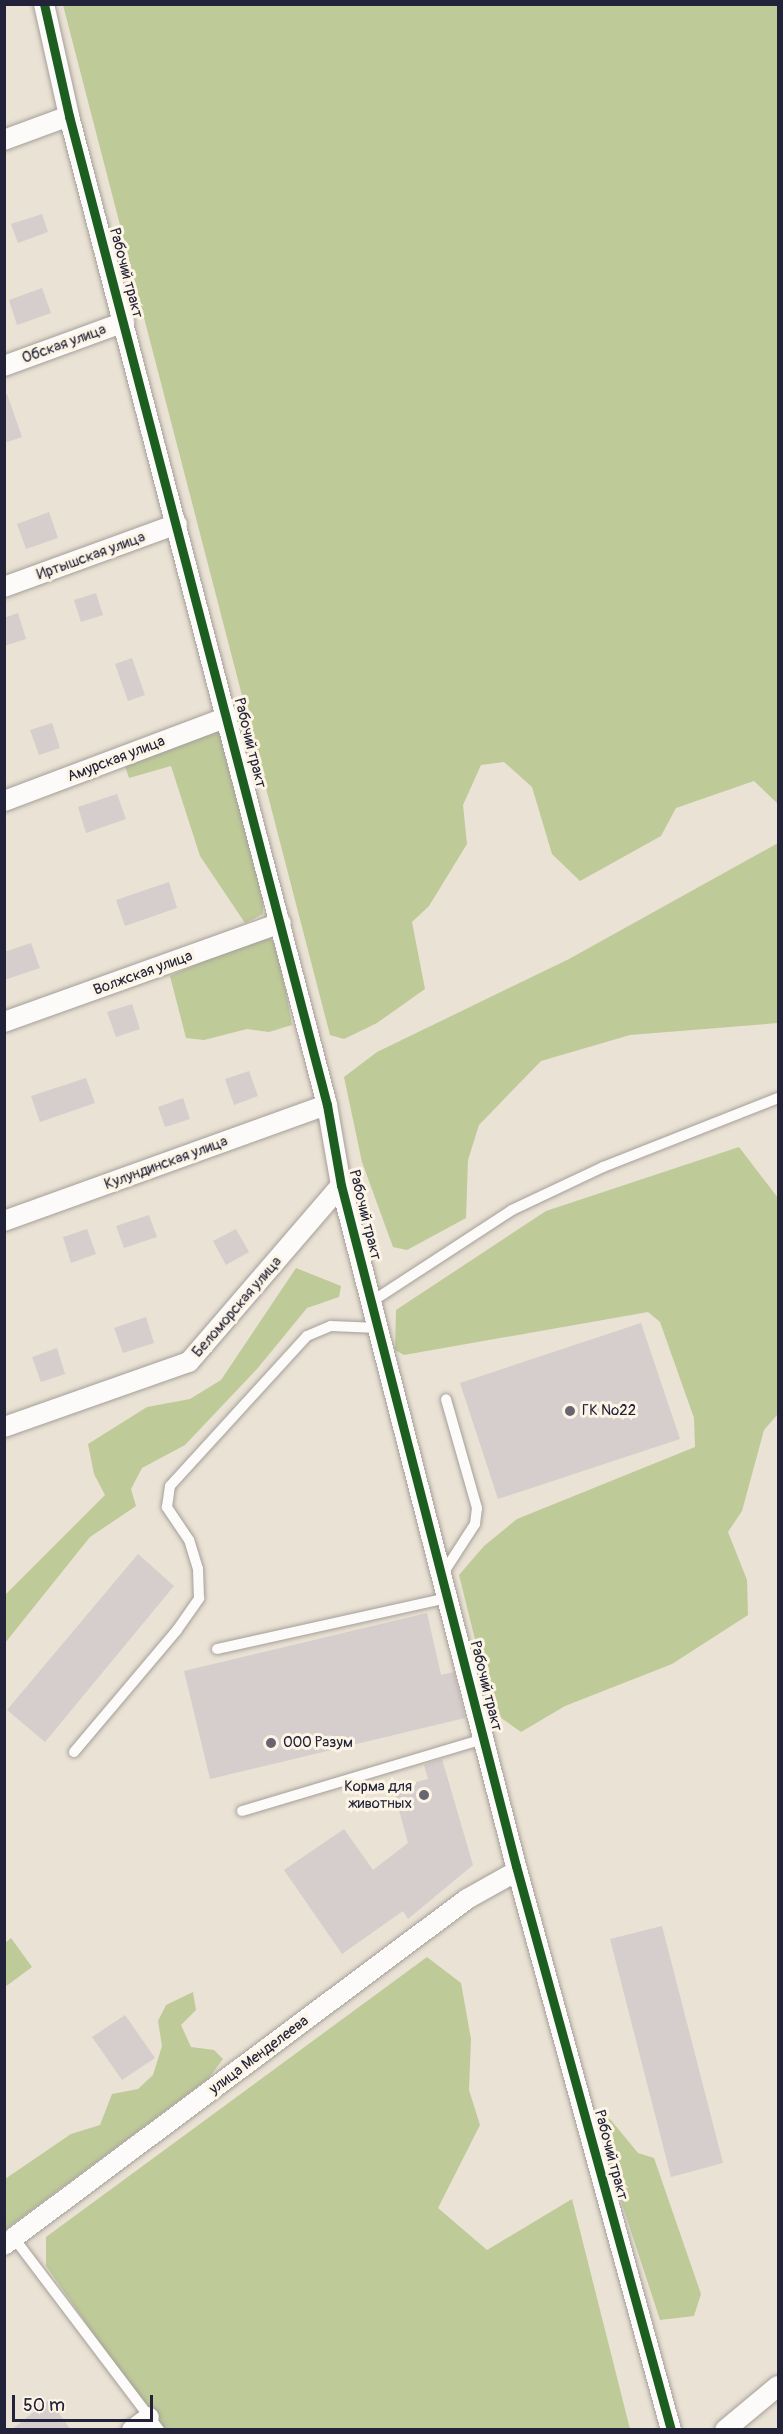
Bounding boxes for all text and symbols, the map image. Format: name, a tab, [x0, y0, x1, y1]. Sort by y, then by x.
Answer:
street label: Рабочий тракт	[105, 226, 147, 320]
street label: Обская улица	[20, 320, 108, 368]
street label: Иртышская улица	[34, 528, 148, 584]
street label: Рабочий тракт	[230, 696, 270, 790]
street label: Амурская улица	[65, 732, 167, 786]
street label: Волжская улица	[91, 947, 195, 999]
street label: Кулундинская улица	[102, 1132, 230, 1194]
street label: Рабочий тракт	[345, 1168, 385, 1262]
street label: Беломорская улица	[188, 1253, 286, 1361]
place label: ГК №22	[582, 1402, 636, 1420]
marker: ГК №22	[563, 1404, 577, 1418]
street label: Рабочий тракт	[466, 1639, 506, 1733]
place label: ООО Разум	[283, 1734, 353, 1752]
marker: ООО Разум	[264, 1736, 278, 1750]
place label: Корма для животных	[344, 1777, 412, 1812]
marker: Корма для животных	[417, 1788, 431, 1802]
street label: улица Менделеева	[206, 2012, 312, 2098]
street label: Рабочий тракт	[590, 2108, 632, 2202]
scale bar	[15, 2383, 156, 2421]
text: 50 m	[23, 2394, 65, 2417]

